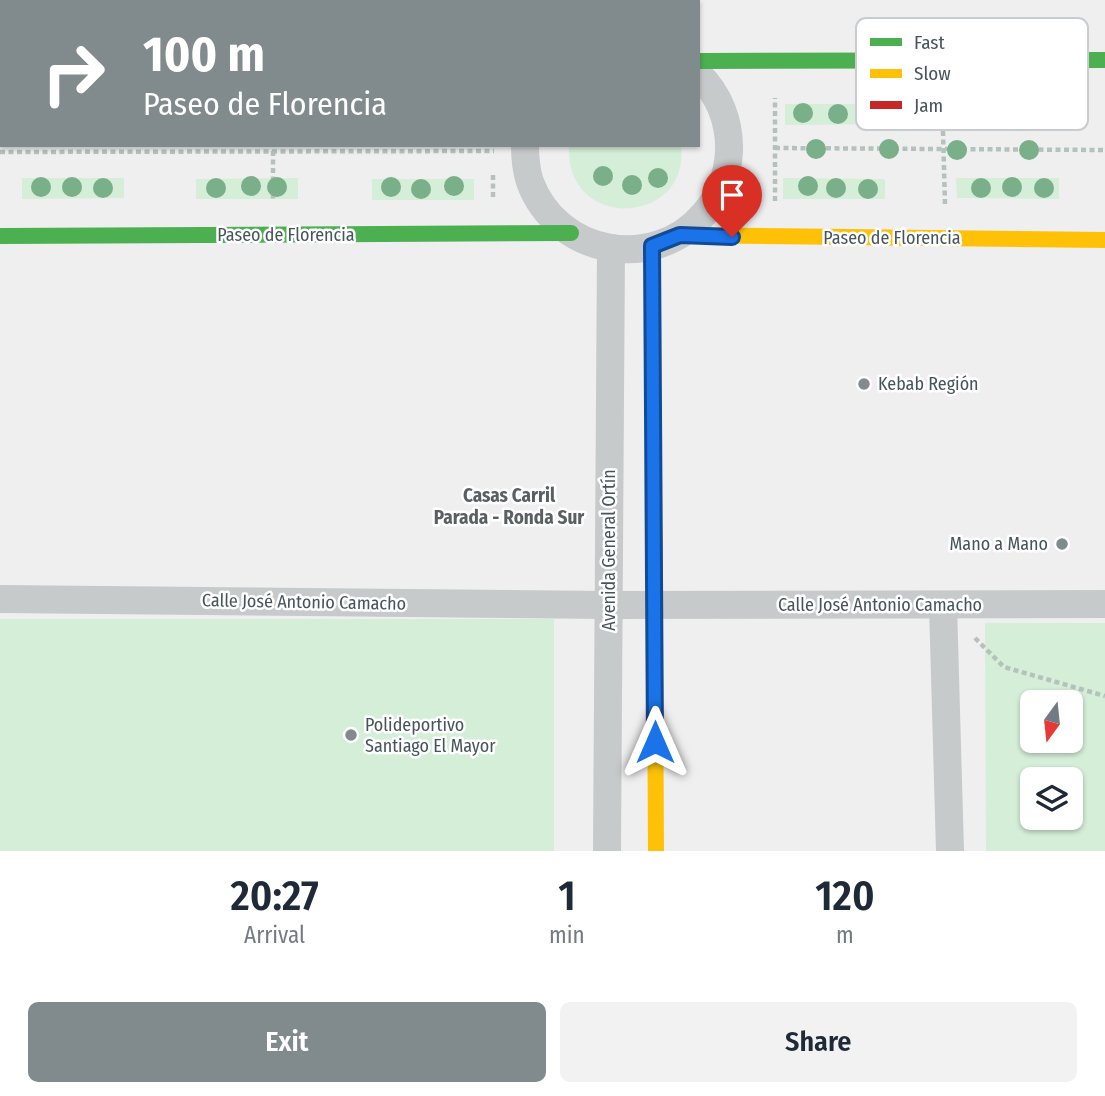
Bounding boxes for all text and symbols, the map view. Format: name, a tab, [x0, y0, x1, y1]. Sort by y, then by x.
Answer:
legend	[856, 18, 1088, 130]
text: 100 m	[143, 25, 265, 84]
icon: right	[28, 28, 119, 119]
text: Fast	[914, 31, 945, 54]
text: Slow	[914, 62, 951, 85]
text: Paseo de Florencia	[143, 85, 387, 123]
text: Jam	[914, 94, 943, 117]
pin	[702, 165, 762, 237]
icon: arrive	[713, 176, 751, 214]
street label: Paseo de Florencia	[217, 224, 355, 246]
street label: Paseo de Florencia	[823, 227, 961, 249]
place label: Kebab Región	[878, 373, 979, 395]
marker: Kebab Región	[856, 376, 872, 392]
street label: Avenida General Ortín	[598, 469, 620, 631]
district label: Casas Carril Parada - Ronda Sur	[434, 484, 585, 529]
place label: Mano a Mano	[950, 533, 1048, 555]
marker: Mano a Mano	[1054, 536, 1070, 552]
street label: Calle José Antonio Camacho	[202, 589, 406, 615]
street label: Calle José Antonio Camacho	[778, 594, 982, 616]
north arrow	[1020, 690, 1083, 752]
map controls	[1020, 690, 1083, 830]
position arrow	[618, 705, 692, 779]
place label: Polideportivo Santiago El Mayor	[365, 714, 496, 757]
marker: Polideportivo Santiago El Mayor	[343, 727, 359, 743]
button: layers	[1020, 767, 1083, 830]
text: 20:27	[230, 871, 319, 921]
text: 1	[558, 871, 576, 921]
text: 120	[815, 871, 875, 921]
text: Arrival	[244, 921, 305, 949]
text: min	[549, 921, 585, 949]
text: m	[836, 921, 854, 949]
button: Exit	[28, 1002, 546, 1082]
button: Share	[560, 1002, 1077, 1082]

